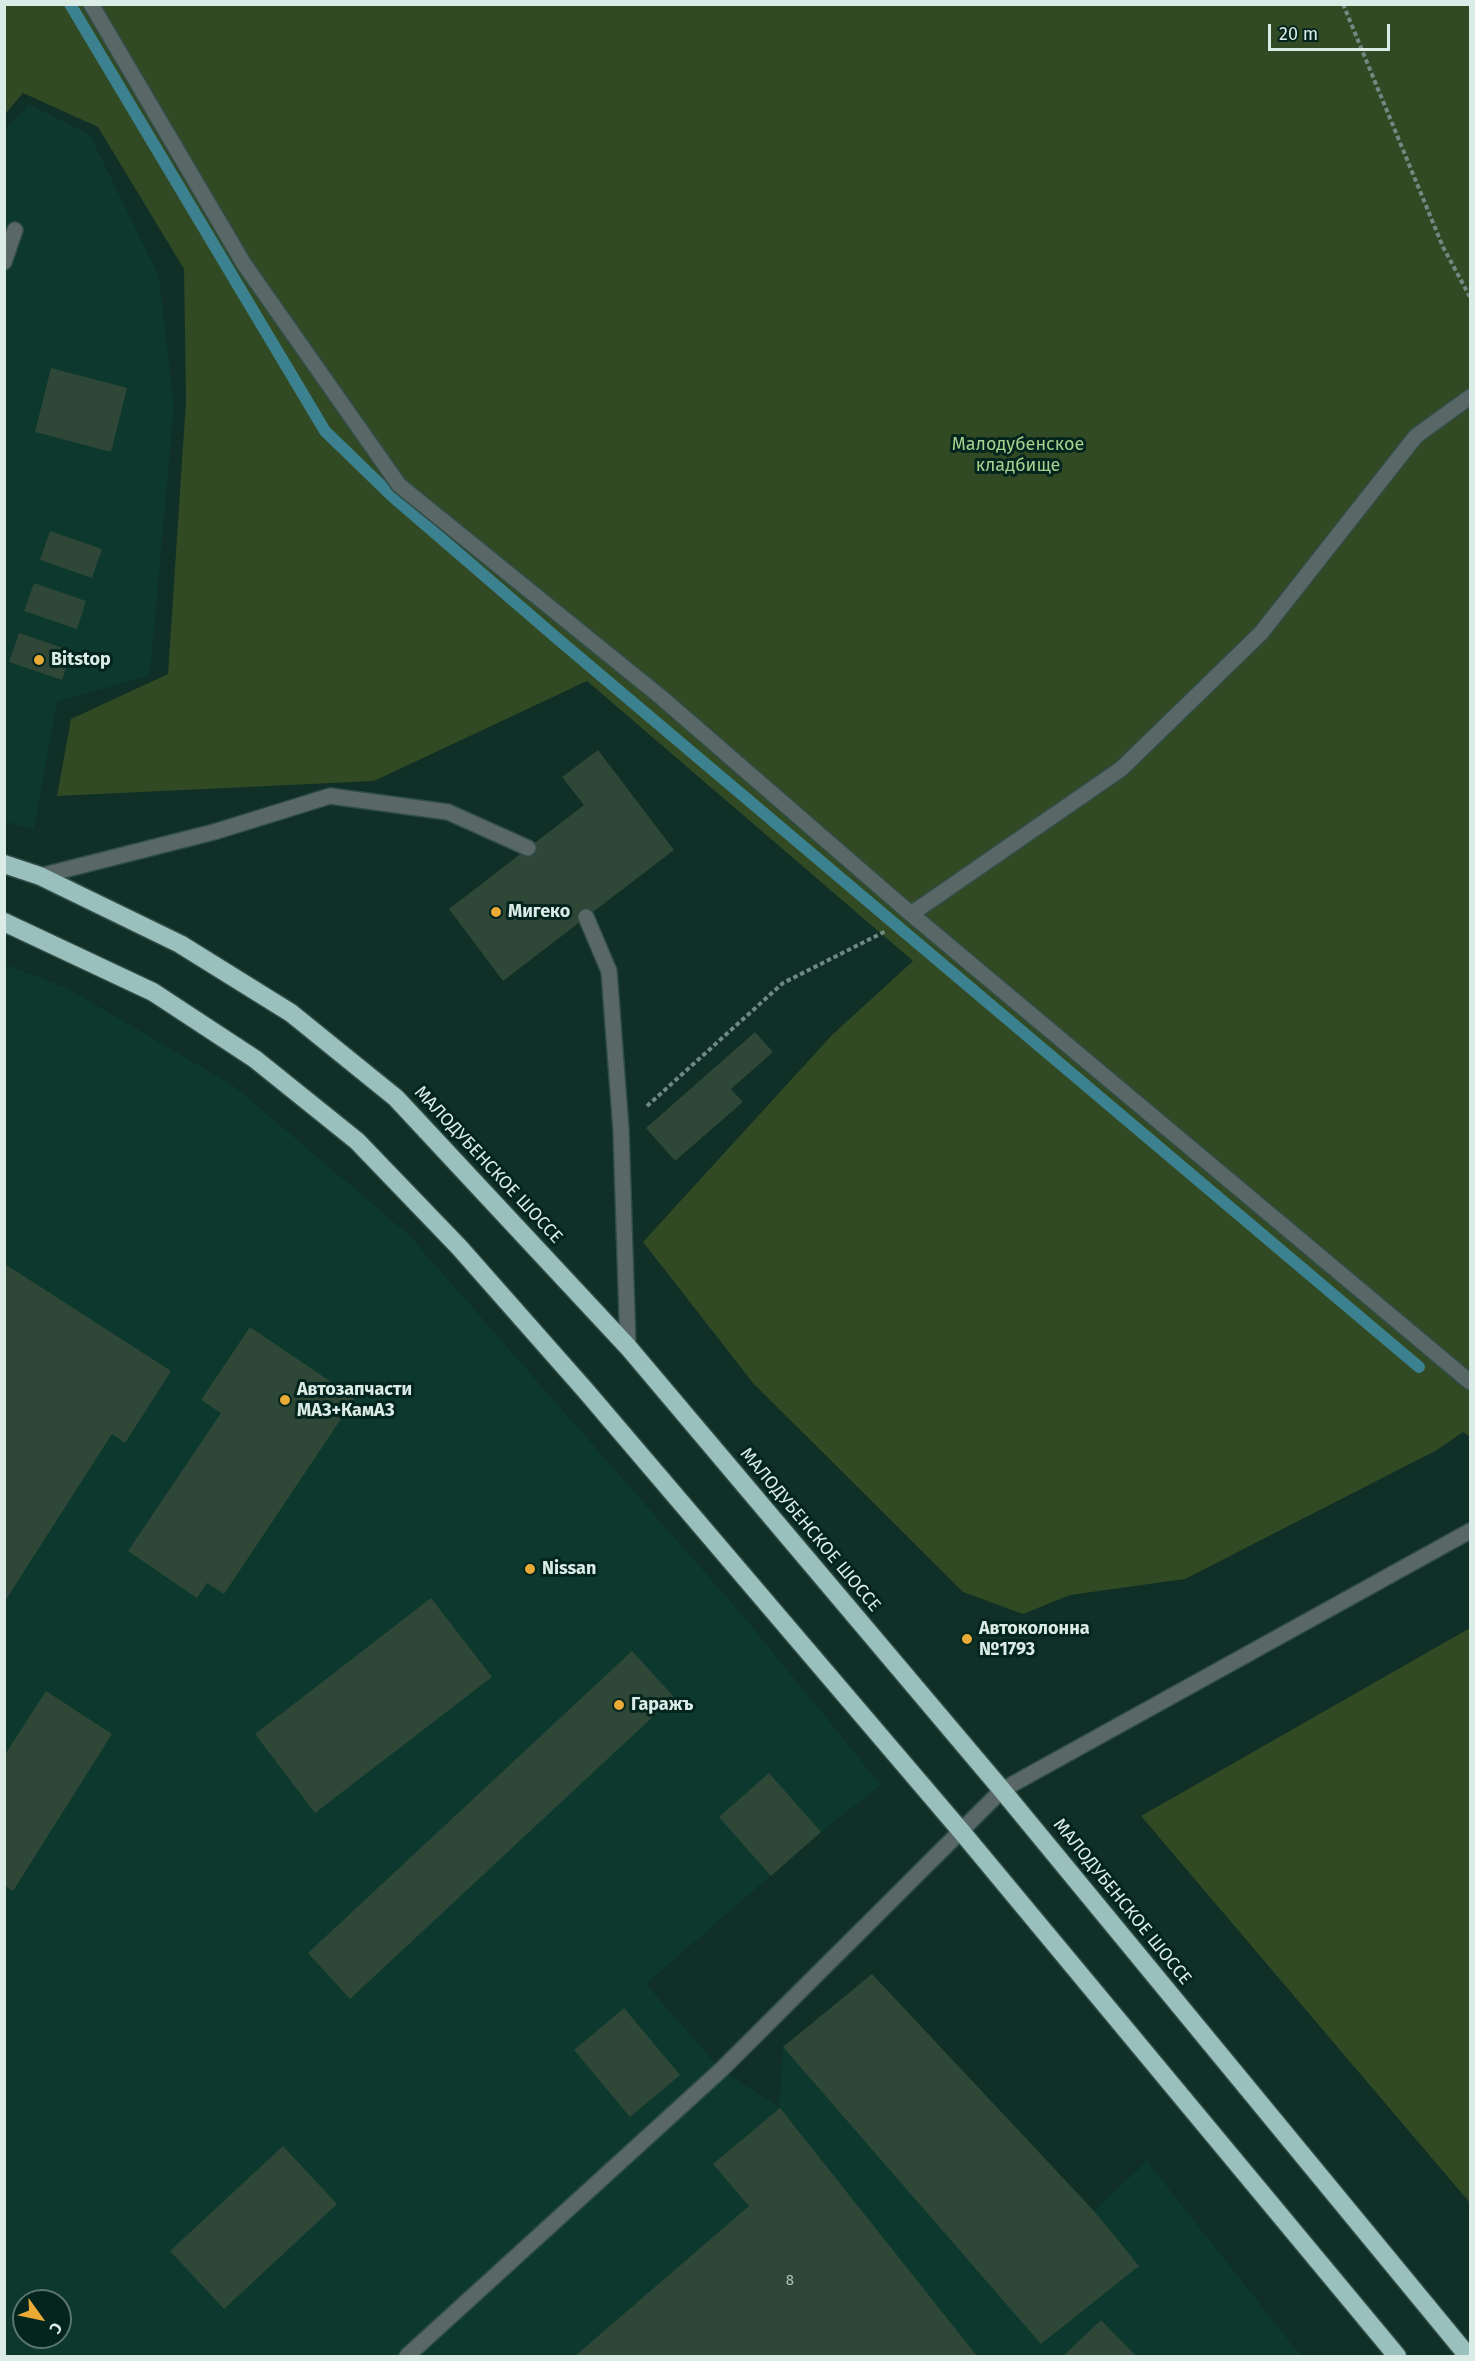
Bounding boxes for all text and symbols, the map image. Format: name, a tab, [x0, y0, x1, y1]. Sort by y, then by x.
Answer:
scale bar	[1271, 12, 1392, 50]
text: 20 m	[1279, 23, 1318, 45]
park label: Малодубенское кладбище	[952, 434, 1084, 476]
place label: Bitstop	[51, 649, 111, 671]
marker: Bitstop	[32, 653, 46, 667]
place label: Мигеко	[508, 901, 570, 923]
marker: Мигеко	[489, 905, 503, 919]
street label: МАЛОДУБЕНСКОЕ ШОССЕ	[409, 1082, 567, 1248]
place label: Автозапчасти МАЗ+КамАЗ	[297, 1379, 412, 1422]
marker: Автозапчасти МАЗ+КамАЗ	[278, 1393, 292, 1407]
street label: МАЛОДУБЕНСКОЕ ШОССЕ	[735, 1444, 885, 1616]
place label: Nissan	[542, 1558, 596, 1580]
marker: Nissan	[523, 1562, 537, 1576]
place label: Автоколонна №1793	[979, 1618, 1090, 1660]
marker: Автоколонна №1793	[960, 1632, 974, 1646]
place label: Гаражъ	[631, 1694, 693, 1716]
marker: Гаражъ	[612, 1698, 626, 1712]
street label: МАЛОДУБЕНСКОЕ ШОССЕ	[1048, 1815, 1196, 1989]
house number: 8	[786, 2272, 794, 2290]
north arrow	[12, 2289, 72, 2349]
text: С	[45, 2319, 66, 2337]

